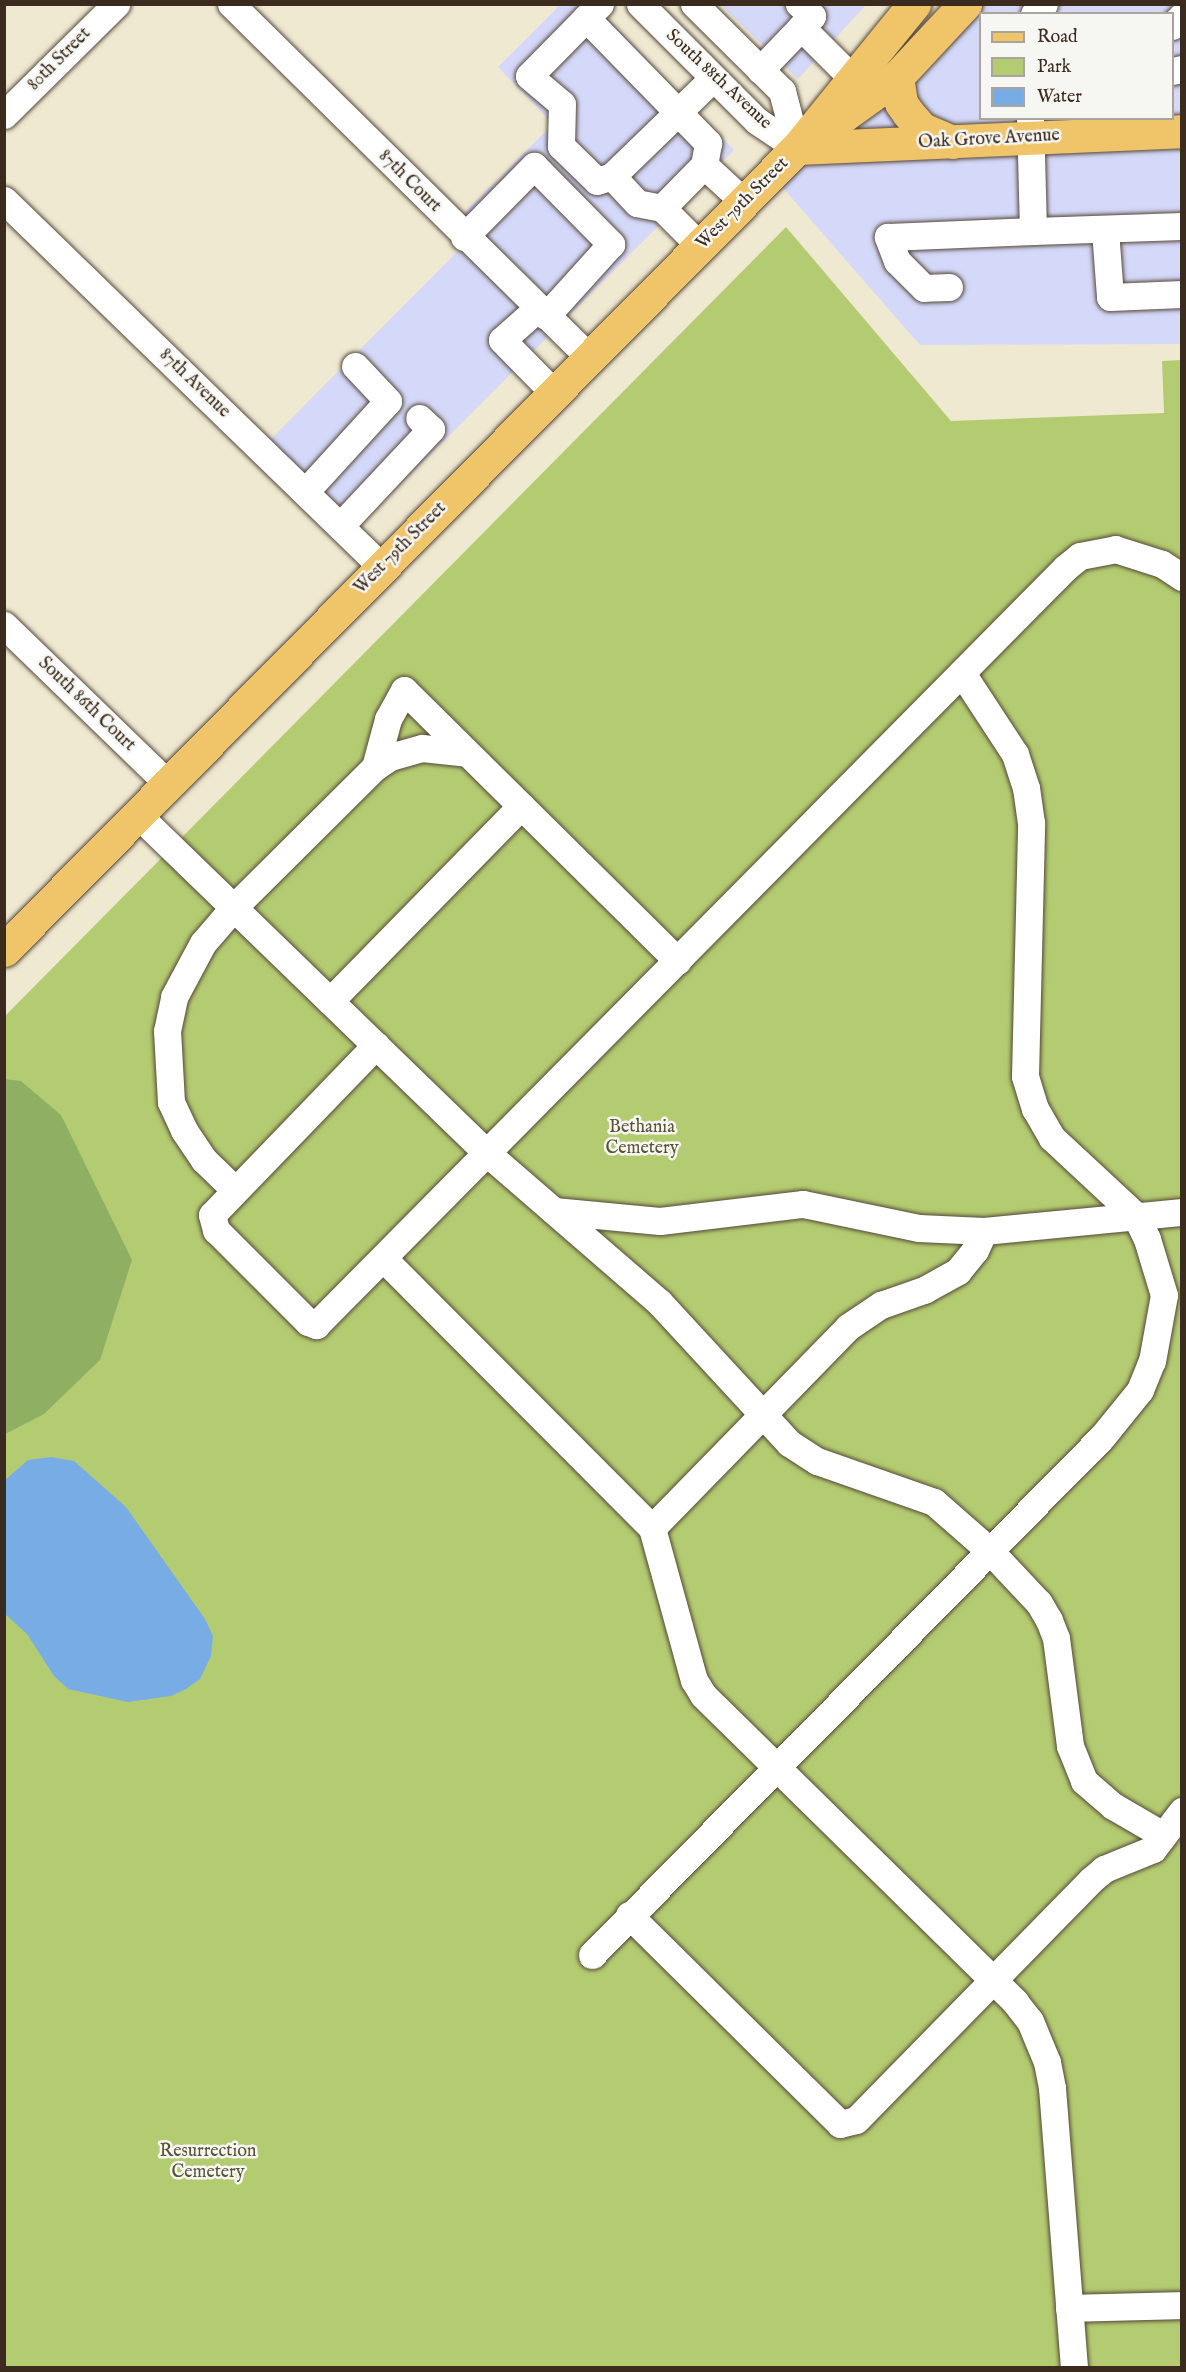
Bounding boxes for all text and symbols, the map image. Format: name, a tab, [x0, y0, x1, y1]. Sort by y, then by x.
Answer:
legend	[979, 12, 1174, 120]
street label: 80th Street	[24, 24, 96, 96]
street label: South 88th Avenue	[661, 25, 775, 135]
text: Road	[1037, 26, 1078, 49]
text: Park	[1037, 56, 1071, 79]
text: Water	[1037, 86, 1082, 109]
street label: Oak Grove Avenue	[918, 126, 1060, 154]
street label: 87th Court	[373, 146, 445, 218]
street label: West 79th Street	[692, 153, 794, 255]
street label: 87th Avenue	[154, 345, 234, 423]
street label: West 79th Street	[350, 498, 452, 600]
street label: South 86th Court	[33, 653, 139, 757]
park label: Bethania Cemetery	[605, 1118, 679, 1160]
park label: Resurrection Cemetery	[160, 2142, 256, 2184]

